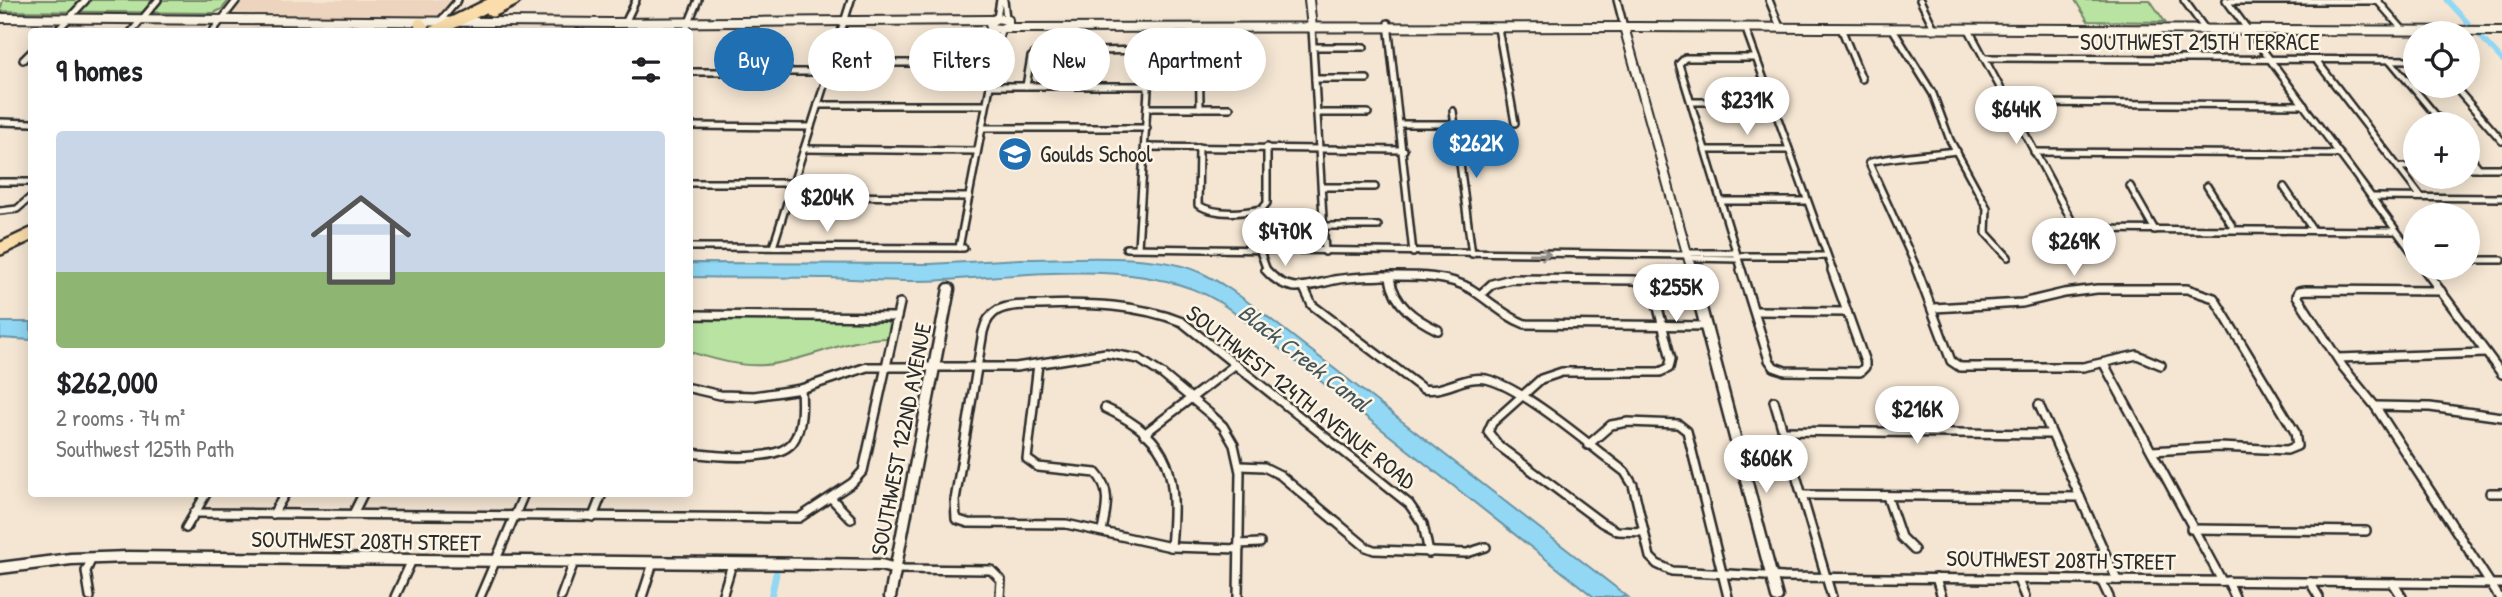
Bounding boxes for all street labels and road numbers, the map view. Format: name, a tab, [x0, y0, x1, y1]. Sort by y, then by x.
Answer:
street label: SOUTHWEST 215TH TERRACE	[2080, 26, 2320, 57]
street label: SOUTHWEST 124TH AVENUE ROAD	[1180, 297, 1422, 496]
street label: SOUTHWEST 122ND AVENUE	[863, 320, 938, 558]
street label: SOUTHWEST 208TH STREET	[251, 523, 481, 558]
street label: SOUTHWEST 208TH STREET	[1946, 542, 2176, 577]

